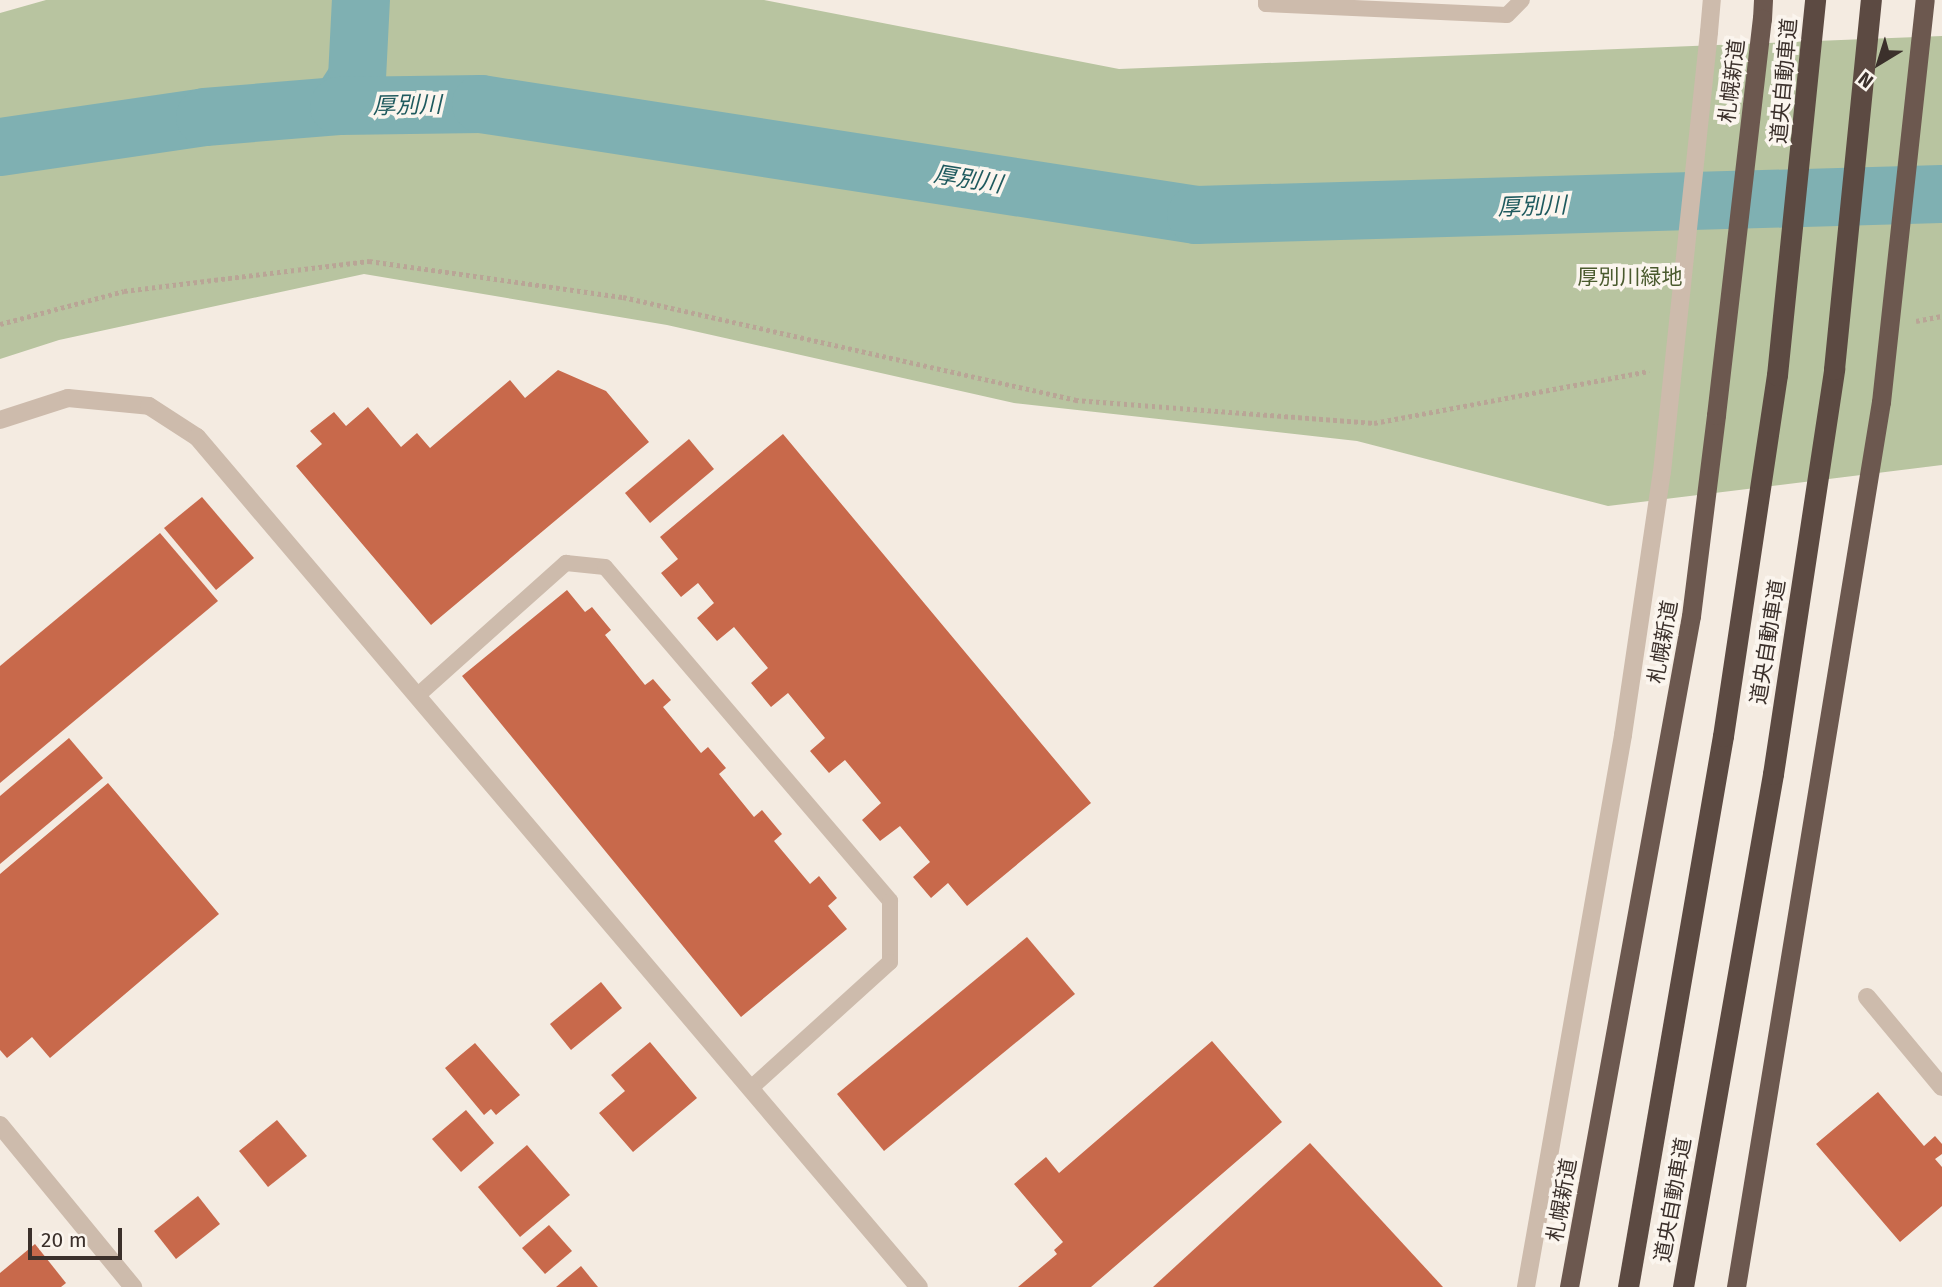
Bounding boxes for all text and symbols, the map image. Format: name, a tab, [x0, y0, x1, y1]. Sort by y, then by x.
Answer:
street label: 道央自動車道	[1766, 17, 1802, 145]
north arrow	[1844, 28, 1914, 98]
street label: 札幌新道	[1714, 38, 1750, 124]
text: N	[1854, 67, 1878, 93]
water label: 厚別川	[372, 91, 442, 119]
water label: 厚別川	[932, 160, 1004, 198]
water label: 厚別川	[1497, 191, 1567, 221]
park label: 厚別川緑地	[1578, 264, 1682, 290]
street label: 道央自動車道	[1746, 578, 1790, 706]
street label: 札幌新道	[1643, 598, 1683, 686]
street label: 道央自動車道	[1650, 1136, 1696, 1264]
street label: 札幌新道	[1542, 1156, 1582, 1244]
scale bar	[32, 1214, 126, 1258]
text: 20 m	[41, 1227, 87, 1253]

